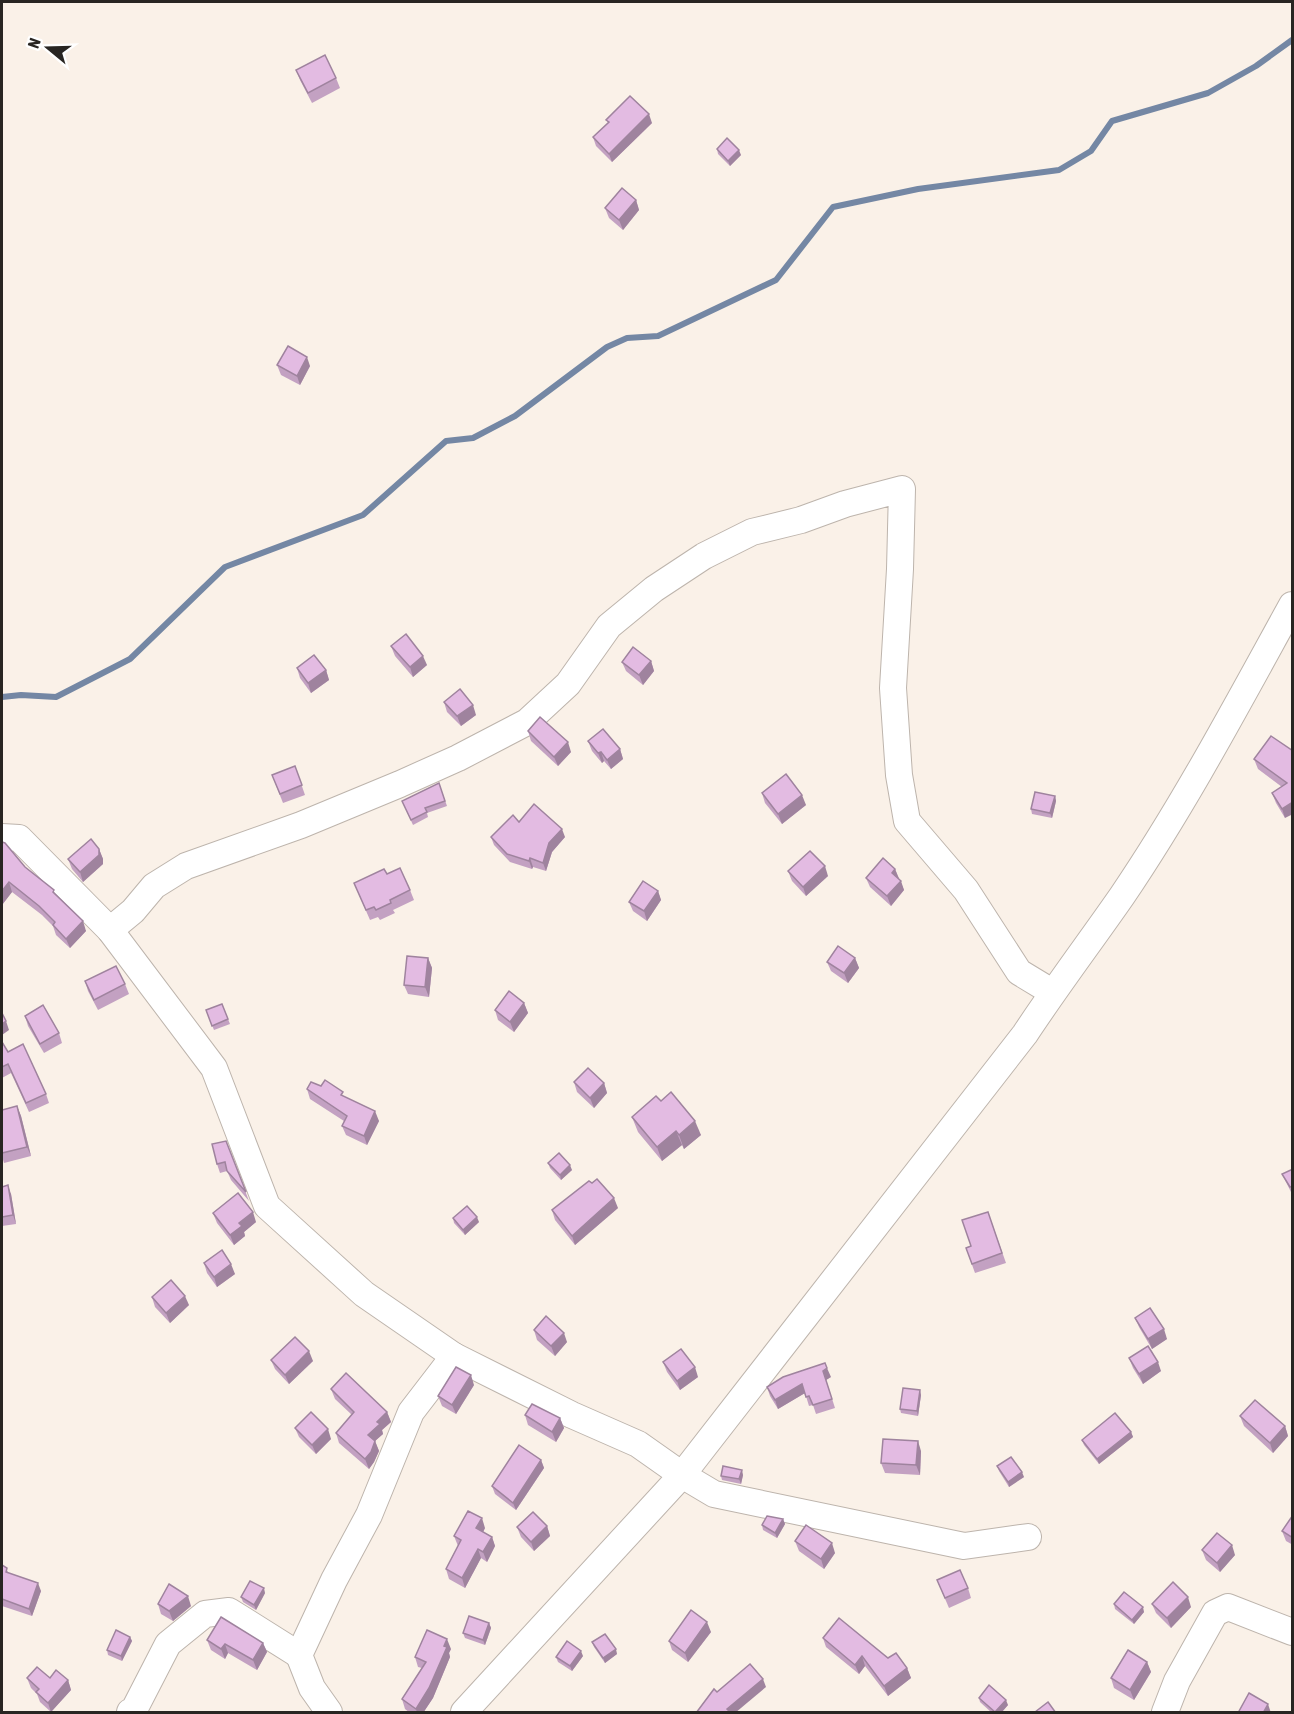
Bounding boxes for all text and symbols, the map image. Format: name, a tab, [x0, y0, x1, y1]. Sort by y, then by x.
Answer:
north arrow	[18, 18, 78, 78]
text: N	[24, 36, 44, 51]

